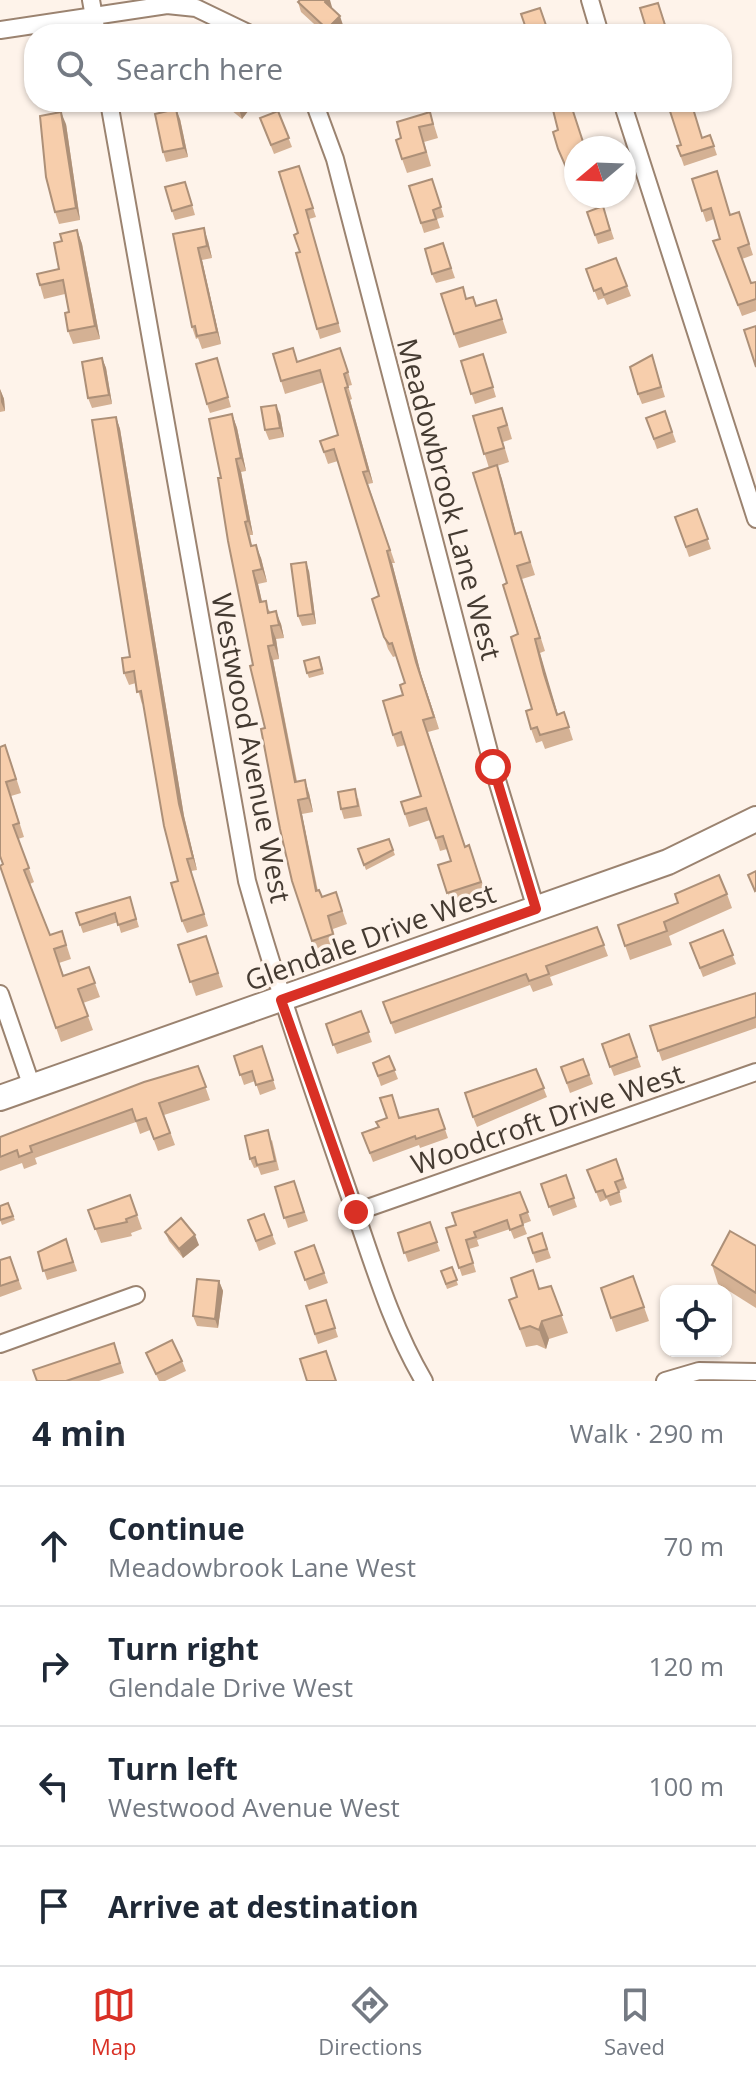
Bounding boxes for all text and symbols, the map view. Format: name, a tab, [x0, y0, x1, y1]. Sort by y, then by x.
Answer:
search box	[24, 24, 732, 112]
icon: search	[52, 46, 96, 90]
text: Search here	[116, 48, 283, 89]
north arrow	[564, 136, 636, 208]
street label: Meadowbrook Lane West	[389, 334, 511, 664]
street label: Westwood Avenue West	[203, 590, 301, 906]
route start	[475, 749, 511, 785]
street label: Glendale Drive West	[240, 873, 500, 999]
street label: Woodcroft Drive West	[406, 1054, 688, 1182]
route end	[338, 1194, 374, 1230]
map controls	[660, 1285, 732, 1357]
button: locate	[660, 1285, 732, 1357]
text: 4 min	[32, 1410, 126, 1456]
text: Walk · 290 m	[570, 1415, 724, 1451]
text: Continue	[108, 1508, 245, 1549]
icon: ahead	[32, 1524, 76, 1568]
text: 70 m	[663, 1528, 724, 1564]
text: Meadowbrook Lane West	[108, 1549, 416, 1585]
text: Turn right	[108, 1628, 259, 1669]
icon: right	[32, 1644, 76, 1688]
text: 120 m	[649, 1648, 724, 1684]
text: Glendale Drive West	[108, 1669, 353, 1705]
text: Turn left	[108, 1748, 238, 1789]
icon: left	[32, 1764, 76, 1808]
text: 100 m	[649, 1768, 724, 1804]
text: Westwood Avenue West	[108, 1789, 400, 1825]
icon: arrive	[32, 1884, 76, 1928]
text: Arrive at destination	[108, 1886, 419, 1927]
tab: Map	[91, 1983, 136, 2061]
tab: Directions	[318, 1983, 422, 2061]
tab: Saved	[604, 1983, 665, 2061]

